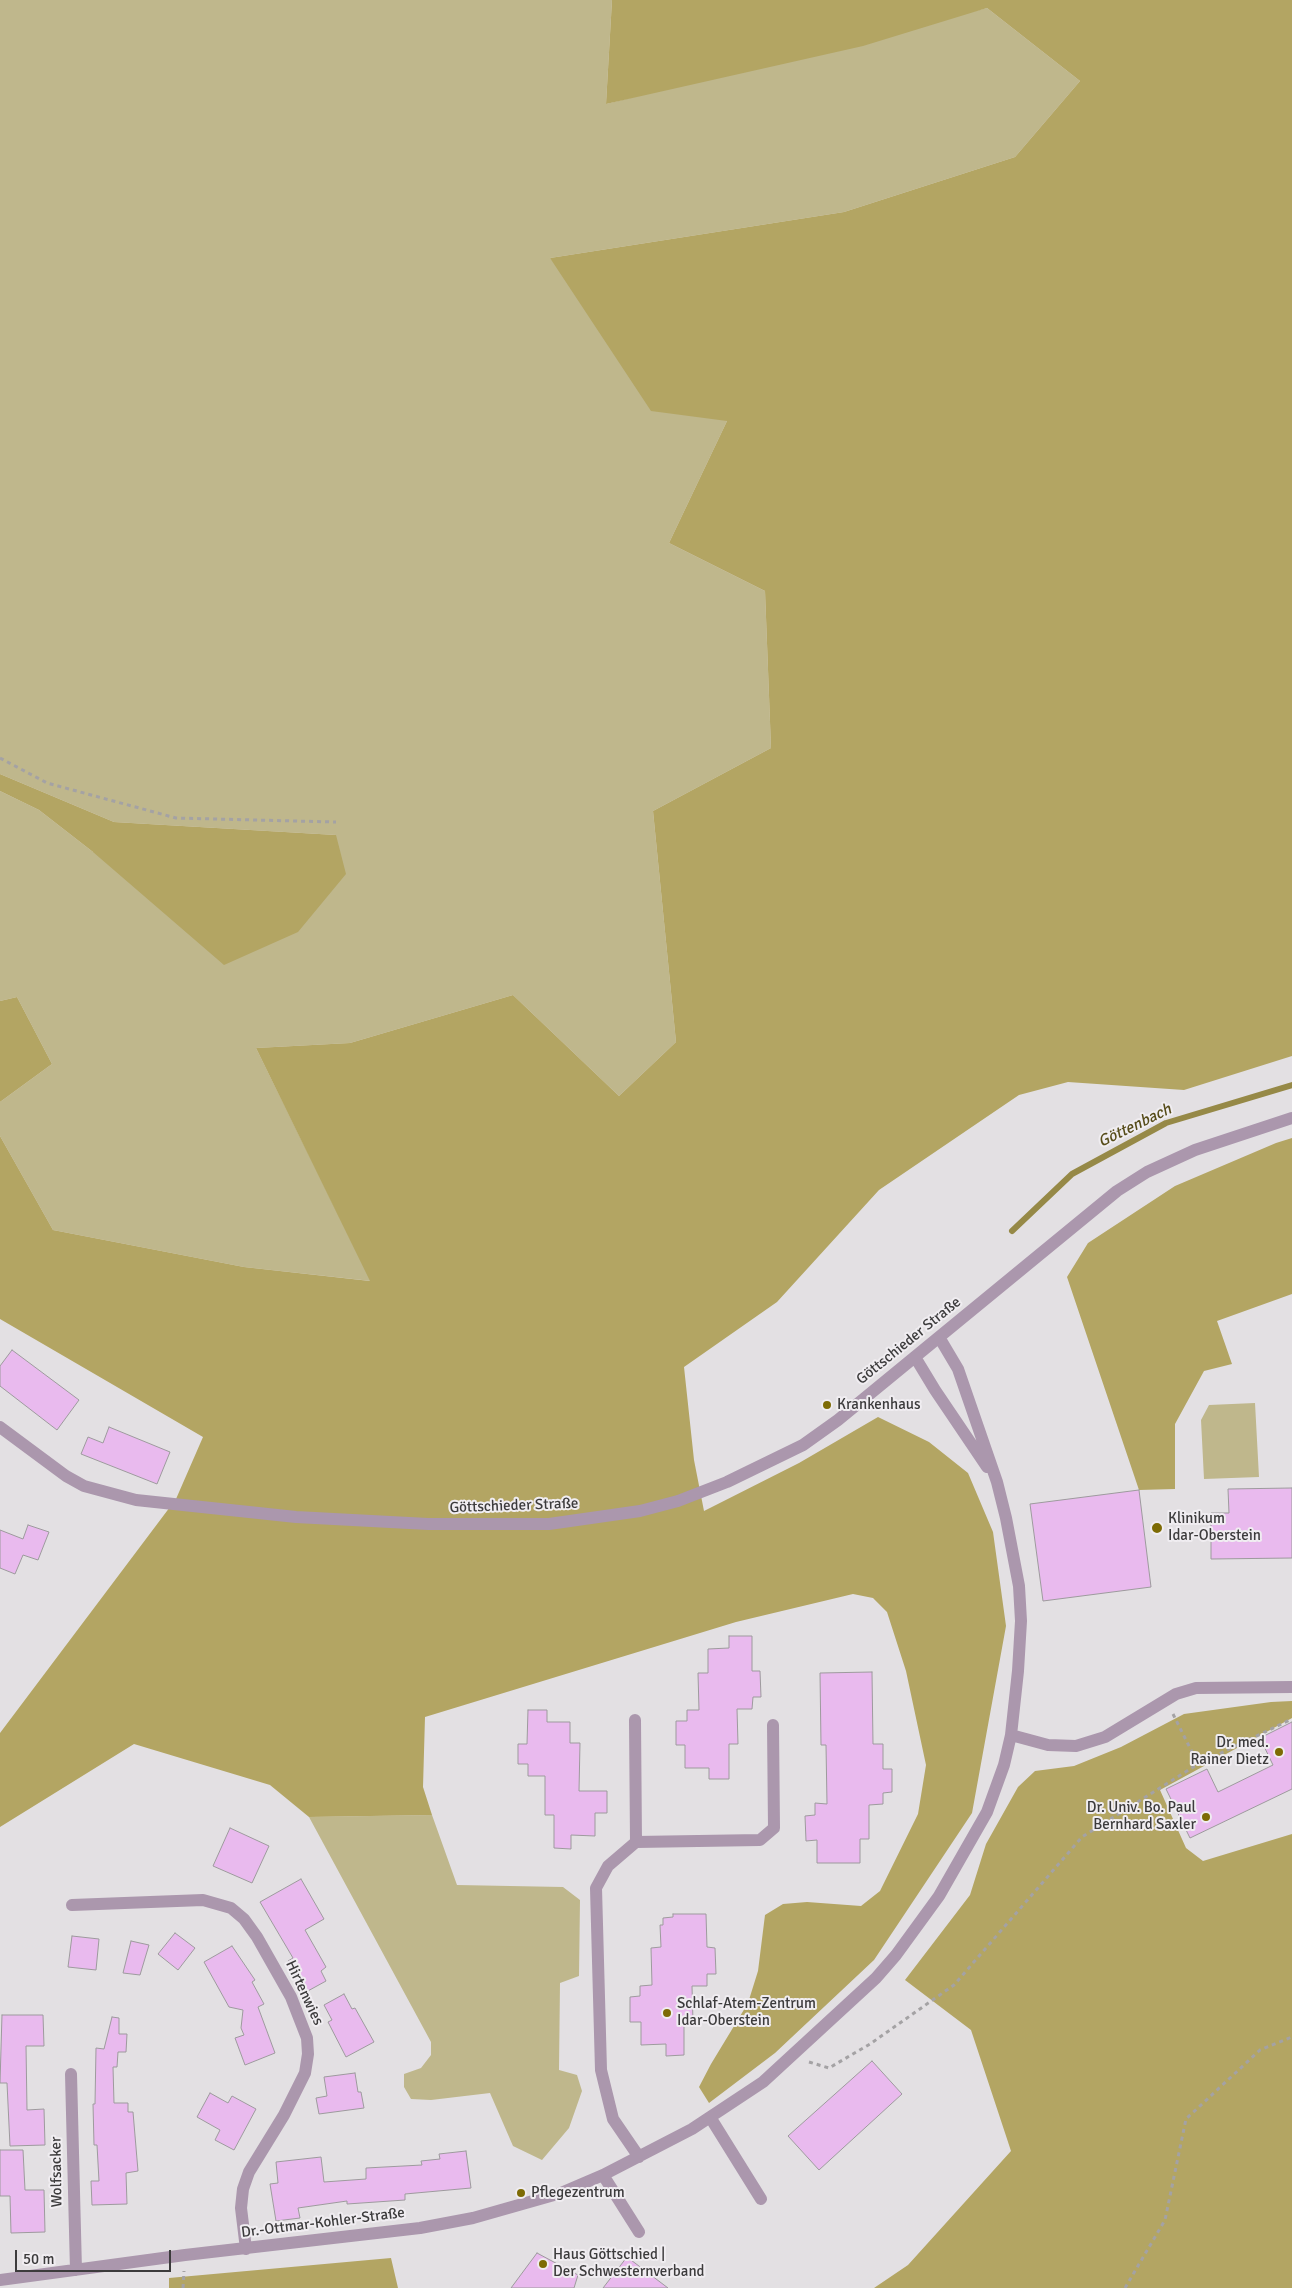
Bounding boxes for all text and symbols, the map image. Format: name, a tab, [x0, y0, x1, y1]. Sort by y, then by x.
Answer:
water label: Göttenbach	[1095, 1100, 1175, 1152]
street label: Göttschieder Straße	[853, 1293, 965, 1389]
place label: Krankenhaus	[837, 1396, 921, 1414]
marker: Krankenhaus	[821, 1399, 833, 1411]
street label: Göttschieder Straße	[449, 1495, 579, 1517]
place label: Klinikum Idar-Oberstein	[1168, 1510, 1261, 1545]
marker: Klinikum Idar-Oberstein	[1150, 1521, 1164, 1535]
place label: Dr. med. Rainer Dietz	[1190, 1734, 1269, 1769]
marker: Dr. med. Rainer Dietz	[1273, 1746, 1285, 1758]
place label: Dr. Univ. Bo. Paul Bernhard Saxler	[1087, 1799, 1196, 1834]
marker: Dr. Univ. Bo. Paul Bernhard Saxler	[1200, 1811, 1212, 1823]
street label: Hirtenwies	[281, 1958, 327, 2028]
place label: Schlaf-Atem-Zentrum Idar-Oberstein	[677, 1995, 816, 2030]
marker: Schlaf-Atem-Zentrum Idar-Oberstein	[661, 2007, 673, 2019]
street label: Wolfsacker	[47, 2136, 67, 2208]
place label: Pflegezentrum	[531, 2184, 625, 2202]
marker: Pflegezentrum	[515, 2187, 527, 2199]
street label: Dr.-Ottmar-Kohler-Straße	[240, 2204, 406, 2242]
scale bar	[18, 2240, 174, 2272]
place label: Haus Göttschied | Der Schwesternverband	[553, 2246, 705, 2281]
text: 50 m	[23, 2250, 54, 2268]
marker: Haus Göttschied | Der Schwesternverband	[537, 2258, 549, 2270]

